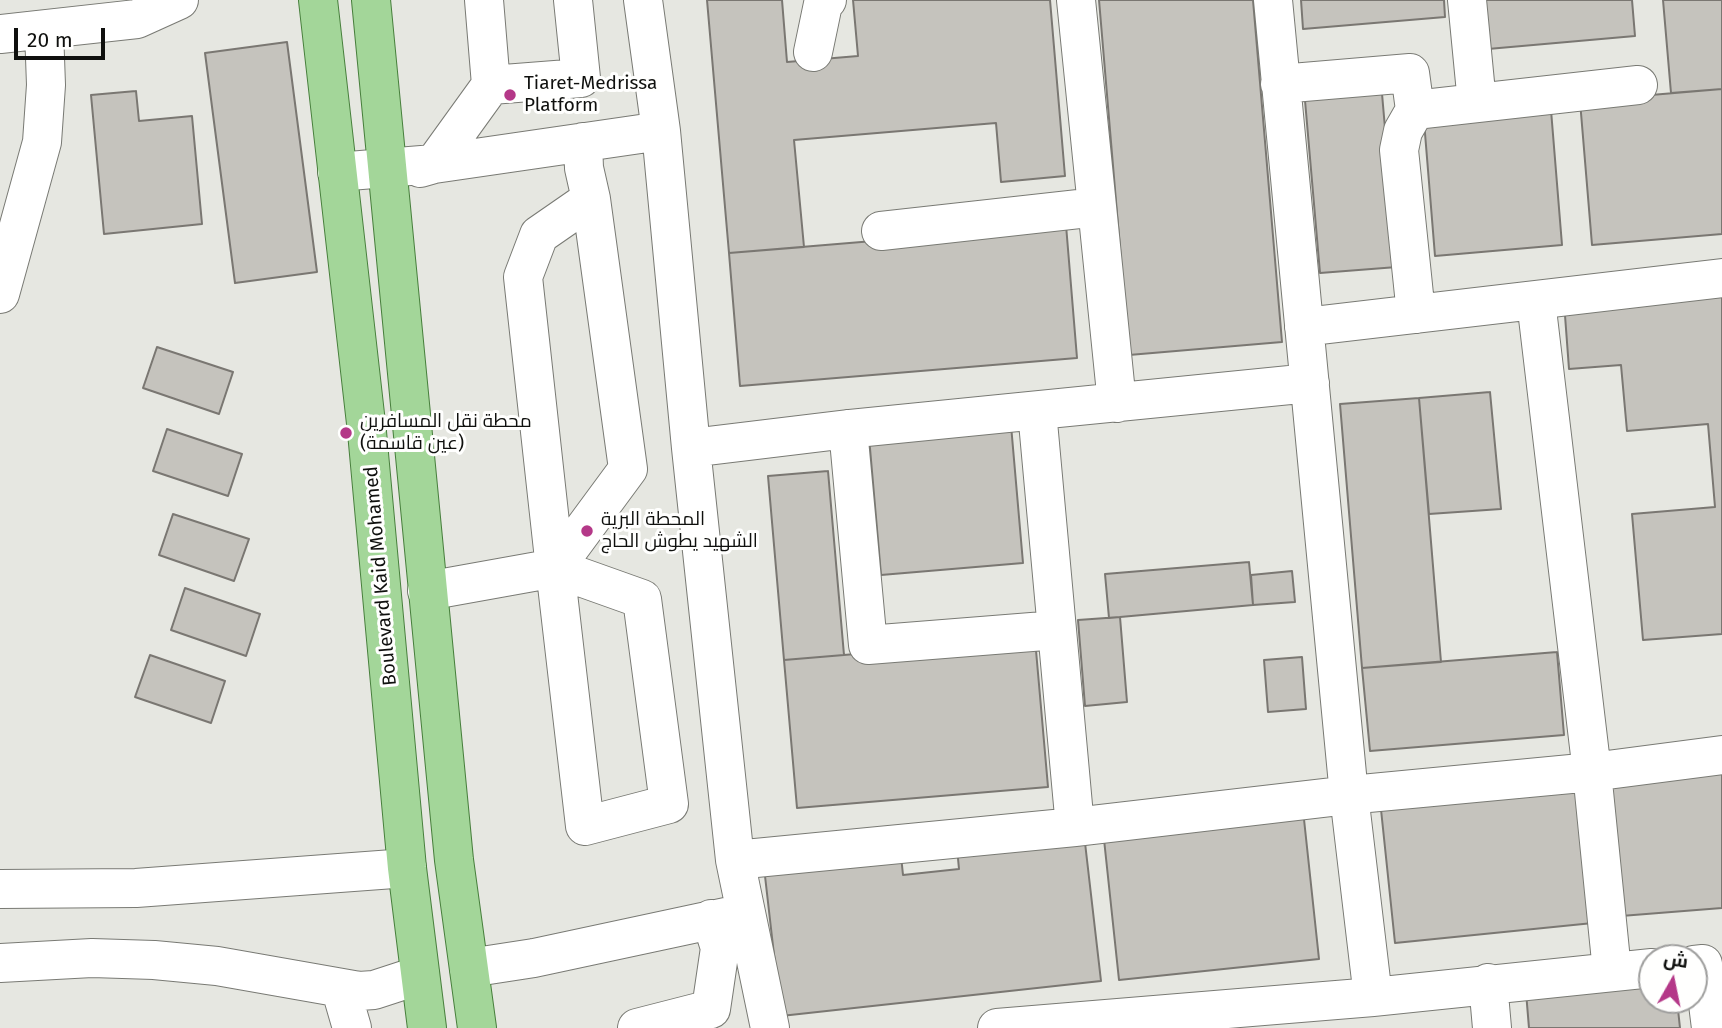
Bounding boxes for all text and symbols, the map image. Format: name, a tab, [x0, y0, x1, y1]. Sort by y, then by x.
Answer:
scale bar	[18, 14, 108, 58]
text: 20 m	[27, 27, 73, 53]
place label: Tiaret-Medrissa Platform	[524, 73, 657, 117]
marker: Tiaret-Medrissa Platform	[502, 87, 518, 103]
place label: محطة نقل المسافرين (عين قاسمة)	[360, 411, 532, 455]
marker: محطة نقل المسافرين (عين قاسمة)	[338, 425, 354, 441]
street label: Boulevard Kaid Mohamed	[360, 465, 402, 687]
place label: المحطة البرية الشهيد يطوش الحاج	[601, 509, 758, 553]
marker: المحطة البرية الشهيد يطوش الحاج	[579, 523, 595, 539]
north arrow	[1638, 944, 1708, 1014]
text: ش	[1662, 946, 1690, 973]

